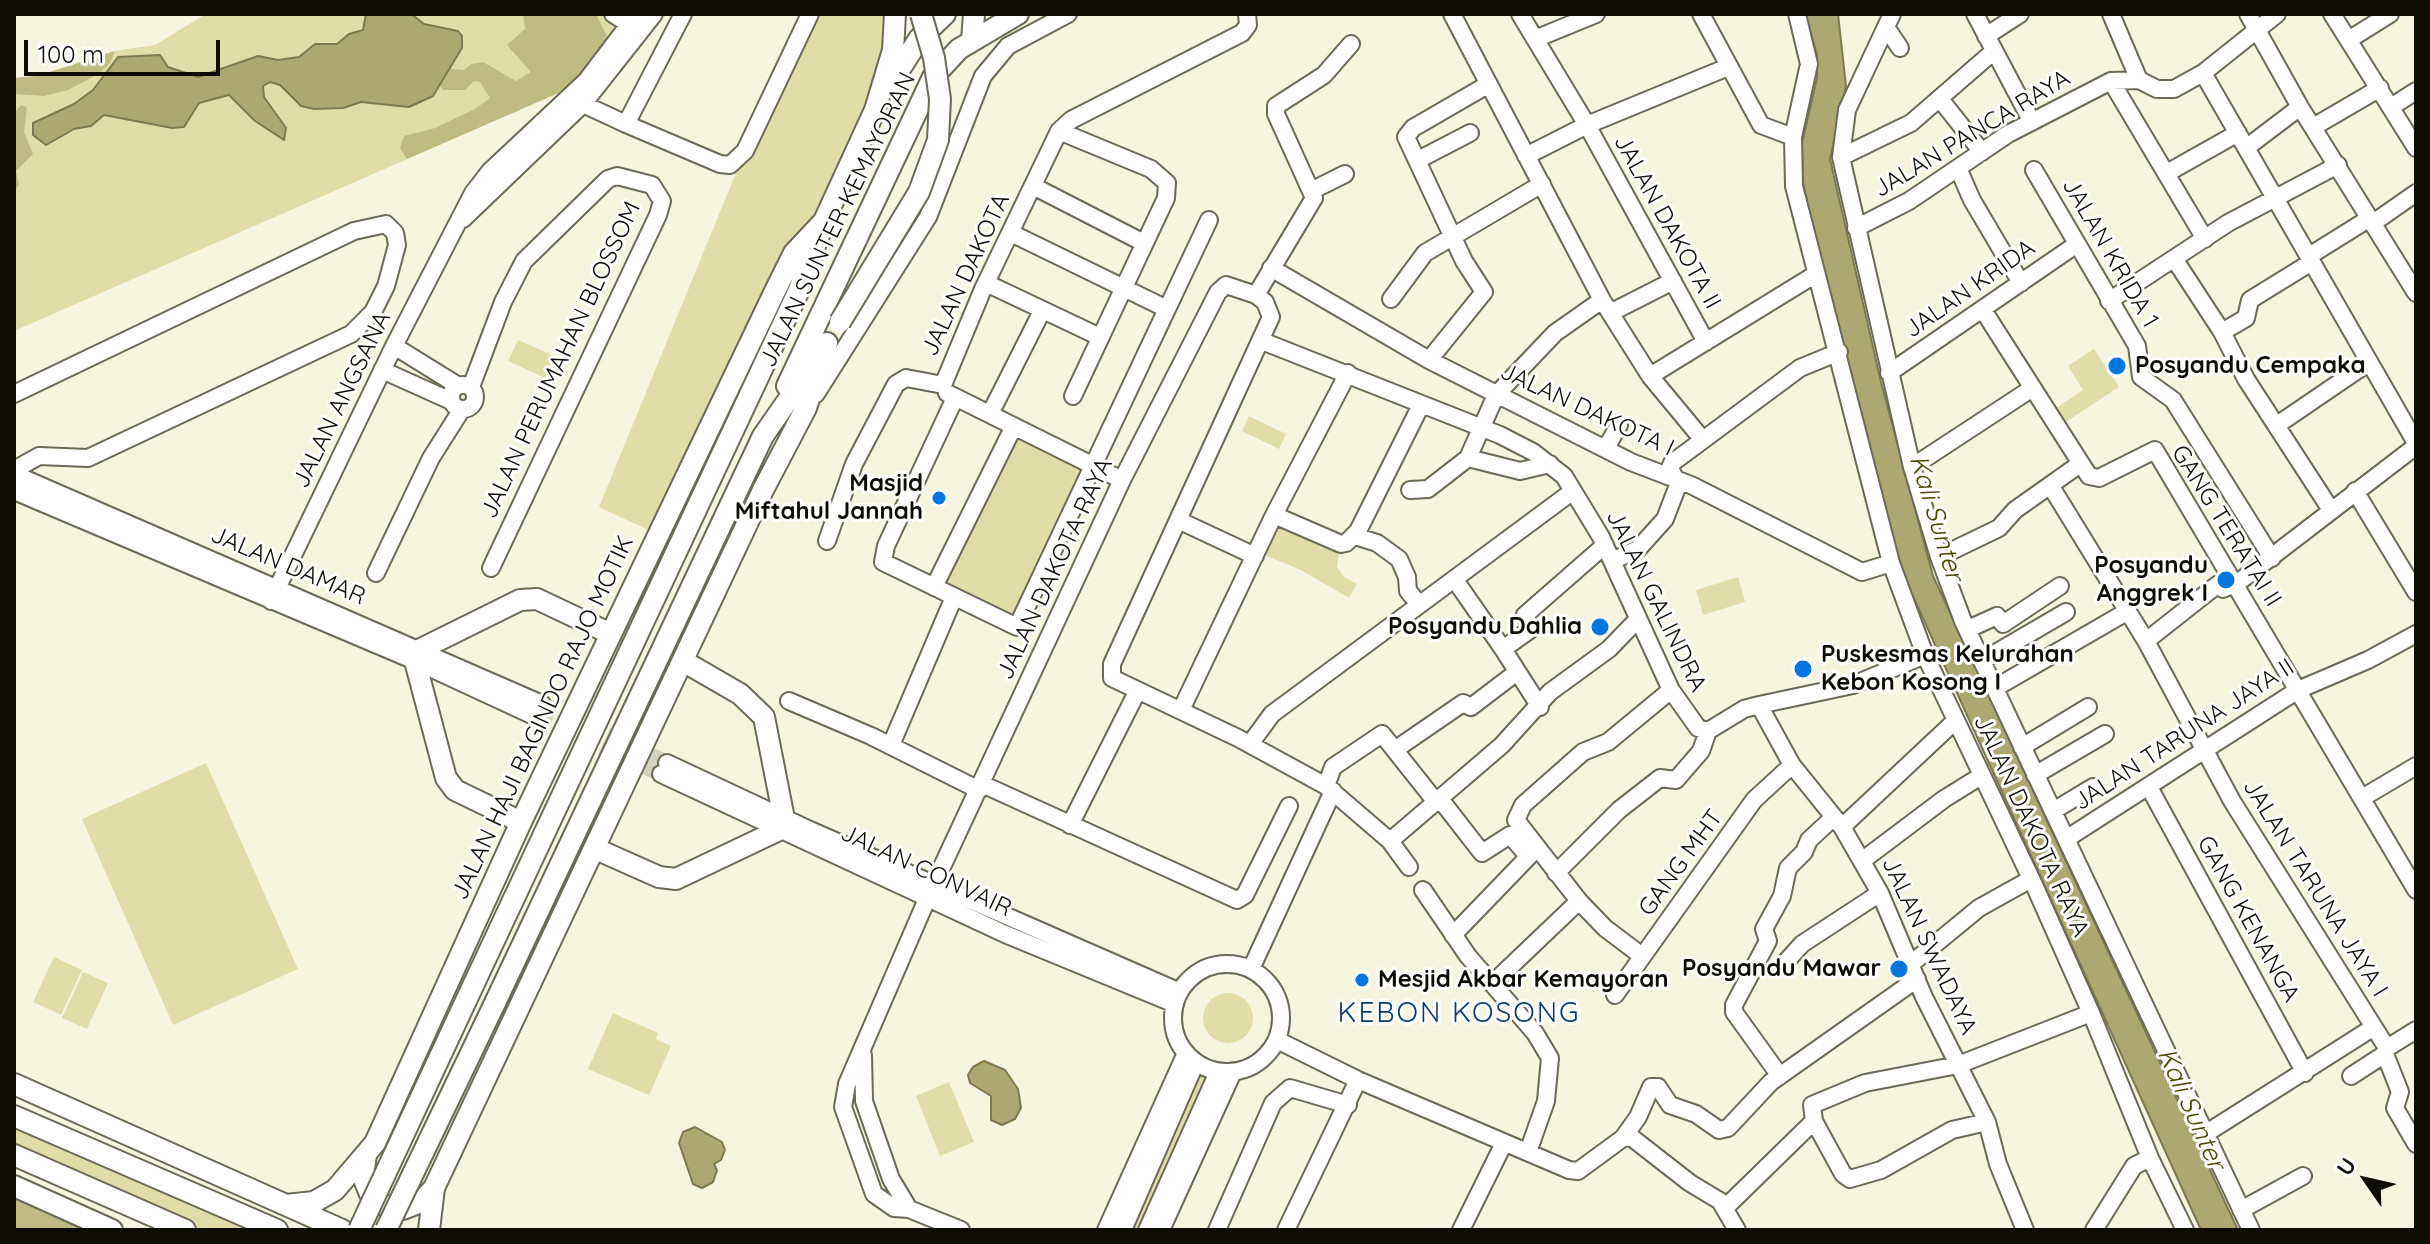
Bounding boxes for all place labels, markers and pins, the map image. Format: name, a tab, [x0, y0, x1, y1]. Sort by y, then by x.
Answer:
place label: Posyandu Cempaka	[2135, 352, 2366, 380]
marker: Posyandu Cempaka	[2106, 355, 2128, 377]
place label: Masjid Miftahul Jannah	[735, 470, 923, 526]
marker: Masjid Miftahul Jannah	[930, 489, 948, 507]
place label: Posyandu Anggrek I	[2094, 552, 2208, 608]
marker: Posyandu Anggrek I	[2215, 569, 2237, 591]
place label: Posyandu Dahlia	[1388, 613, 1582, 641]
marker: Posyandu Dahlia	[1589, 616, 1611, 638]
place label: Puskesmas Kelurahan Kebon Kosong I	[1821, 641, 2074, 697]
marker: Puskesmas Kelurahan Kebon Kosong I	[1792, 658, 1814, 680]
place label: Posyandu Mawar	[1682, 955, 1881, 983]
marker: Posyandu Mawar	[1888, 958, 1910, 980]
place label: Mesjid Akbar Kemayoran	[1378, 966, 1669, 994]
marker: Mesjid Akbar Kemayoran	[1353, 971, 1371, 989]

